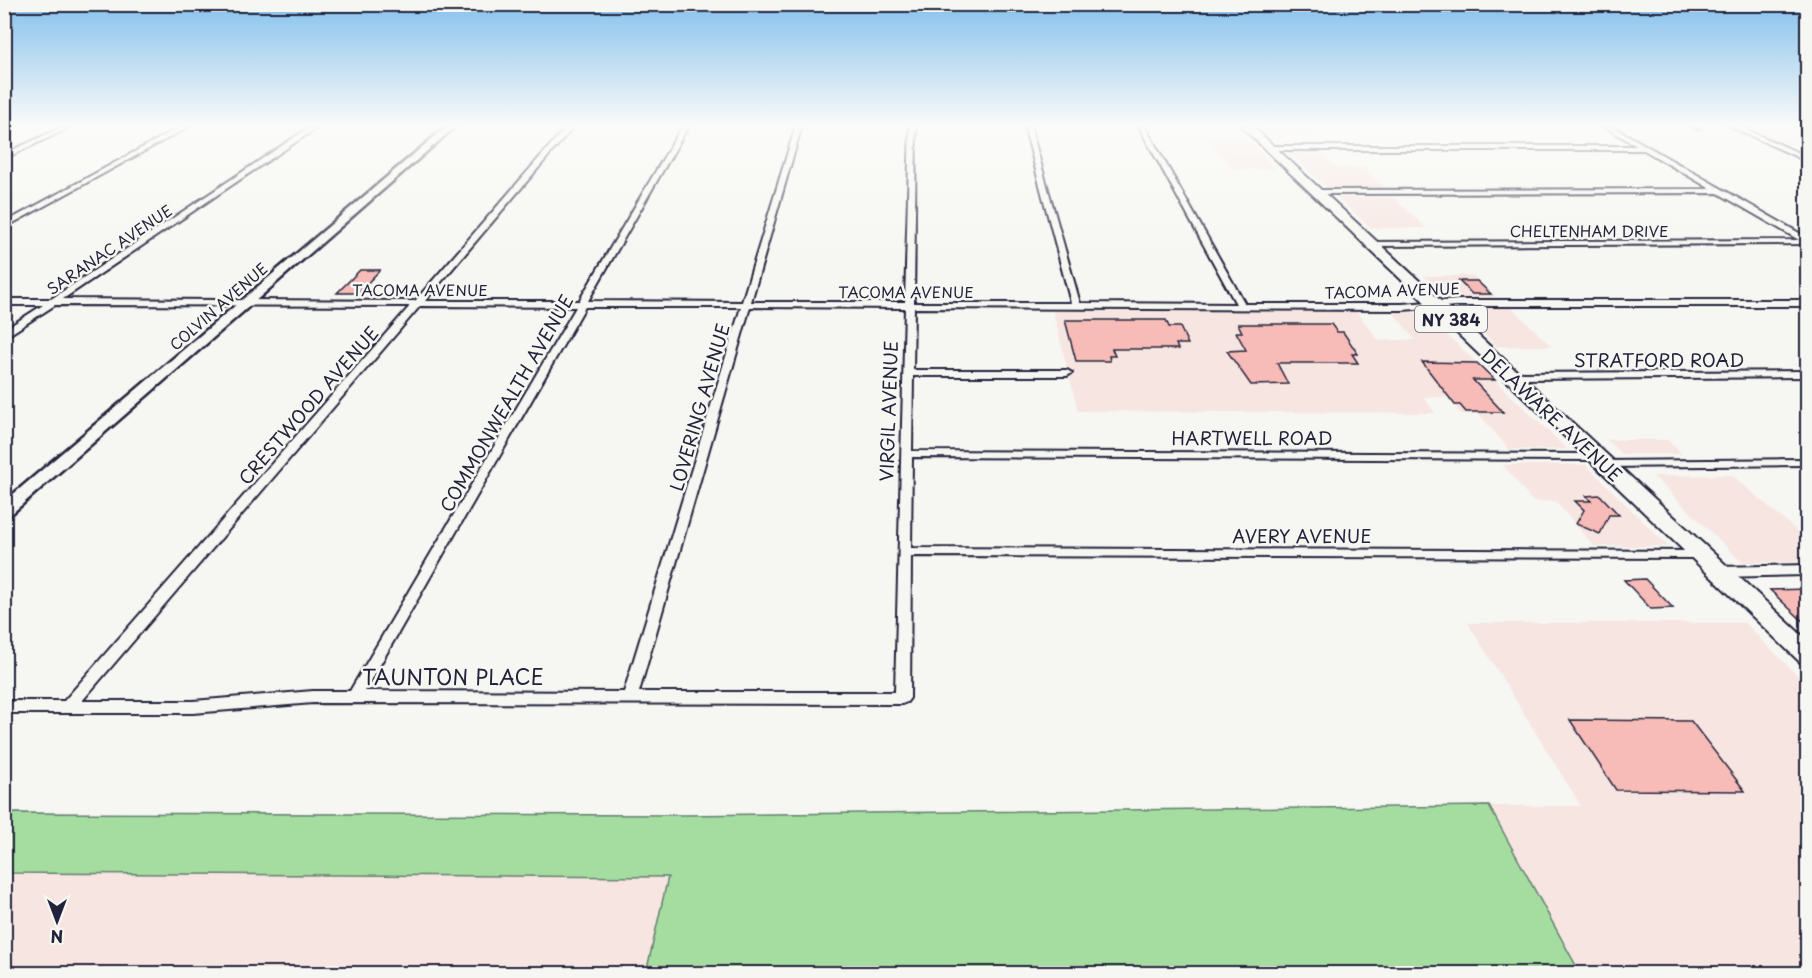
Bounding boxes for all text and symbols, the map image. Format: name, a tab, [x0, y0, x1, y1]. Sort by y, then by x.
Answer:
street label: SARANAC AVENUE	[42, 198, 176, 300]
street label: CHELTENHAM DRIVE	[1510, 219, 1668, 242]
street label: COLVIN AVENUE	[164, 257, 272, 355]
street label: TACOMA AVENUE	[1324, 276, 1460, 304]
street label: TACOMA AVENUE	[352, 278, 488, 301]
street label: TACOMA AVENUE	[838, 280, 974, 303]
street label: COMMONWEALTH AVENUE	[433, 289, 579, 517]
road number: NY 384	[1415, 306, 1487, 332]
street label: CRESTWOOD AVENUE	[232, 320, 384, 490]
street label: LOVERING AVENUE	[662, 320, 736, 494]
street label: VIRGIL AVENUE	[872, 340, 904, 482]
street label: DELAWARE AVENUE	[1475, 342, 1629, 488]
street label: STRATFORD ROAD	[1574, 346, 1744, 373]
street label: HARTWELL ROAD	[1171, 424, 1333, 451]
street label: AVERY AVENUE	[1232, 522, 1372, 549]
street label: TAUNTON PLACE	[362, 660, 544, 692]
north arrow	[27, 891, 87, 951]
text: N	[51, 925, 63, 949]

